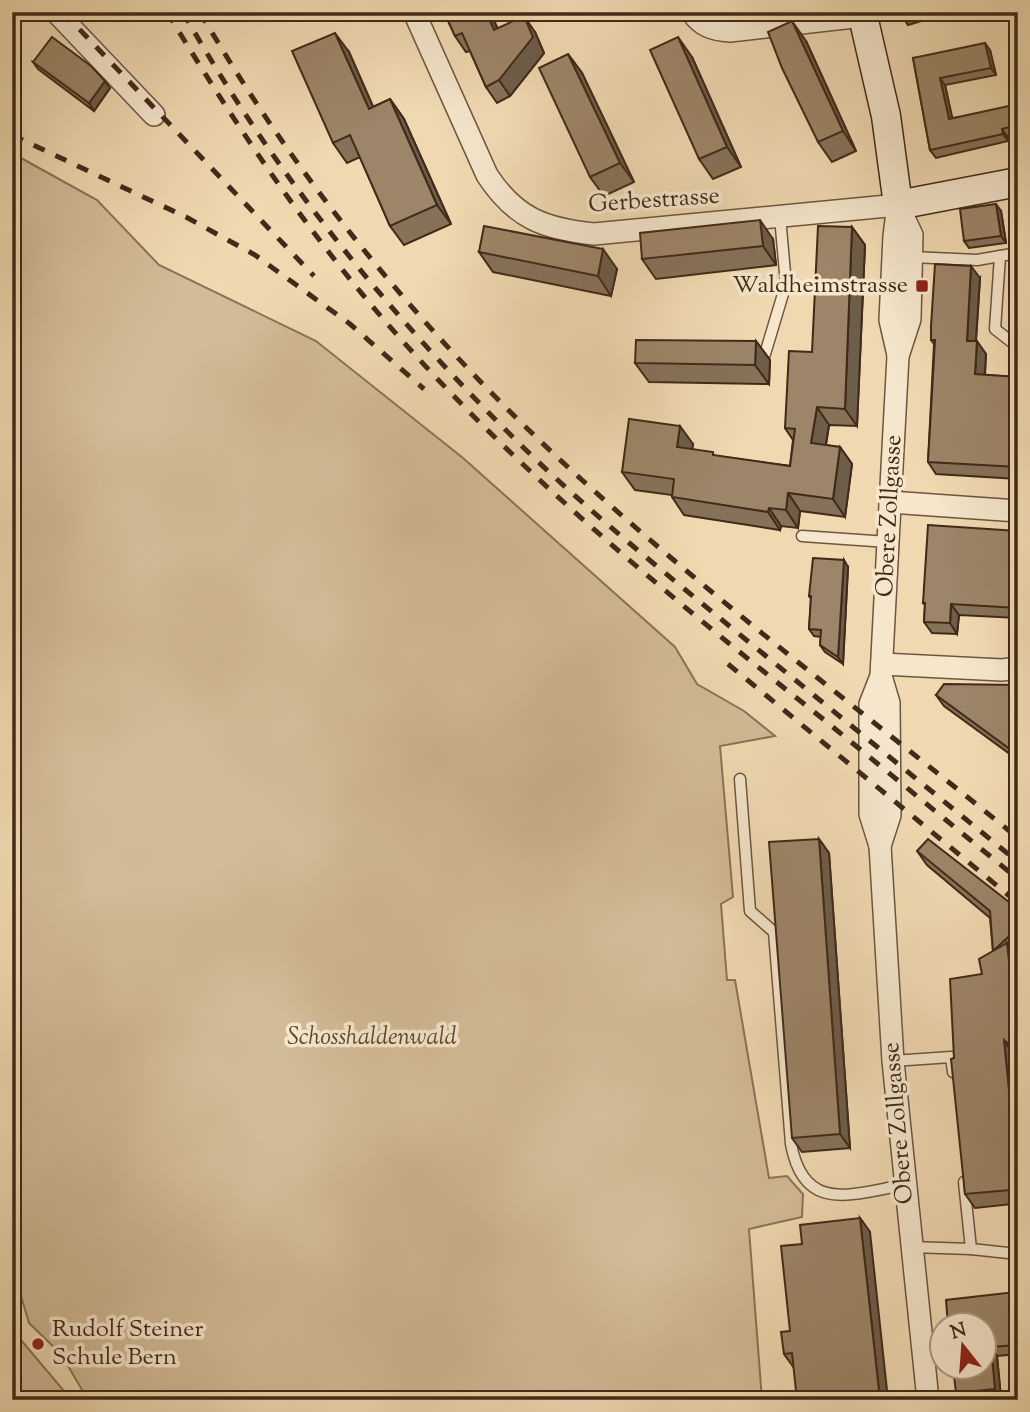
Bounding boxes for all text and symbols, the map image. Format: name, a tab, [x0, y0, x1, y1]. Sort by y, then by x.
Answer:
street label: Gerbestrasse	[587, 179, 721, 223]
place label: Waldheimstrasse	[732, 269, 908, 303]
marker: Waldheimstrasse	[914, 278, 930, 294]
street label: Obere Zollgasse	[869, 434, 911, 598]
park label: Schosshaldenwald	[287, 1021, 457, 1055]
street label: Obere Zollgasse	[875, 1041, 923, 1205]
north arrow	[928, 1310, 998, 1380]
place label: Rudolf Steiner Schule Bern	[52, 1313, 203, 1375]
text: N	[948, 1317, 970, 1347]
marker: Rudolf Steiner Schule Bern	[30, 1336, 46, 1352]

